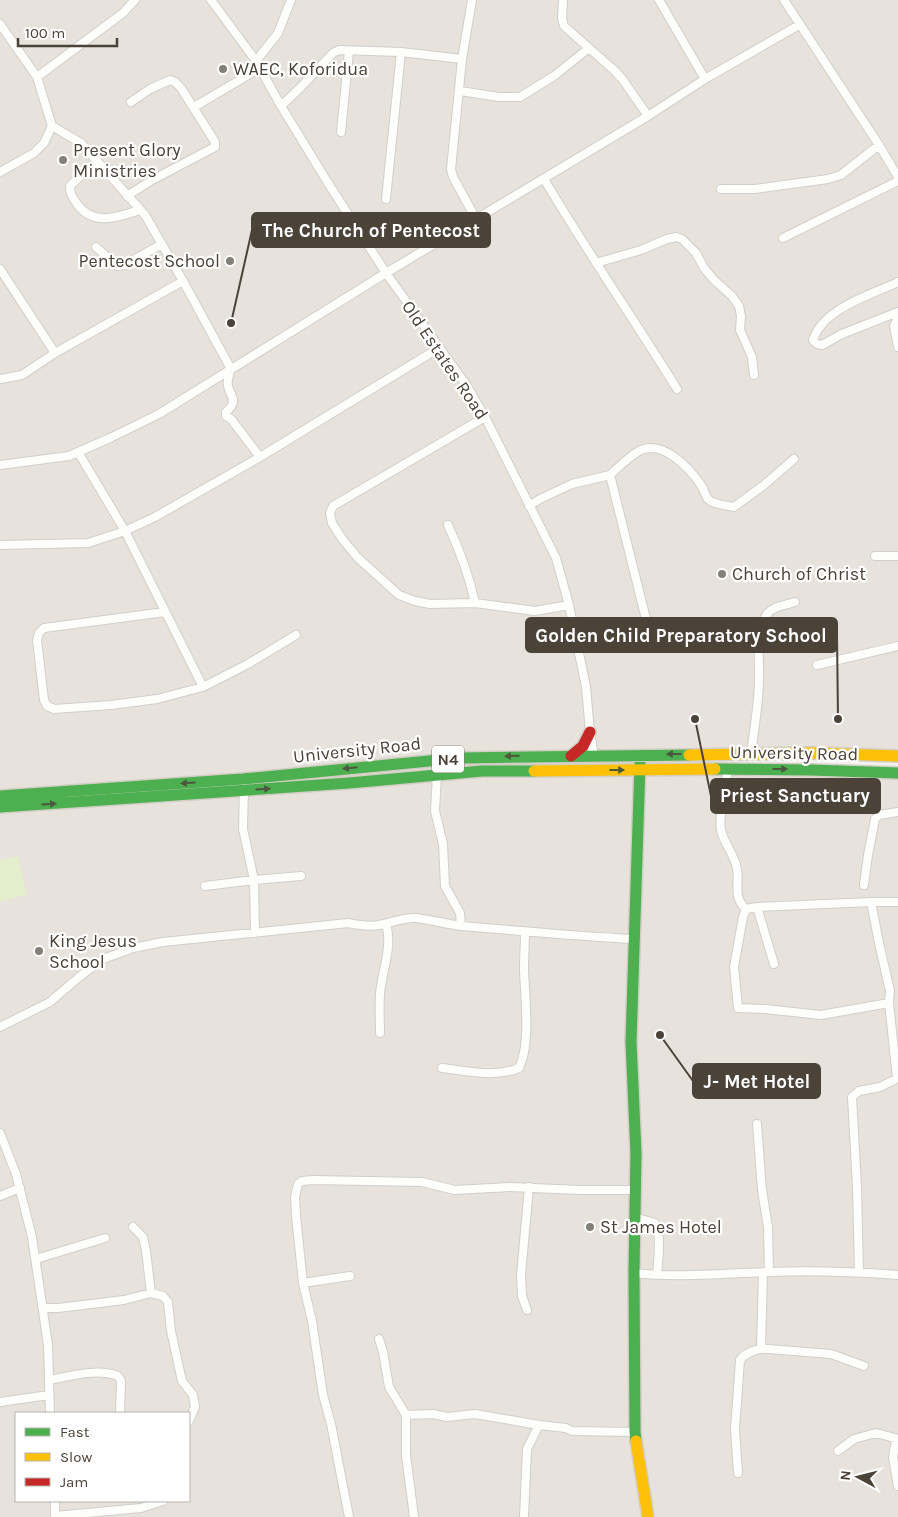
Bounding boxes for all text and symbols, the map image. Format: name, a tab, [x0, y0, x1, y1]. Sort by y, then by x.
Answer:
scale bar	[18, 15, 116, 47]
text: 100 m	[25, 24, 65, 42]
place label: WAEC, Koforidua	[233, 58, 368, 80]
marker: WAEC, Koforidua	[217, 63, 229, 75]
place label: Present Glory Ministries	[73, 139, 181, 182]
marker: Present Glory Ministries	[57, 154, 69, 166]
callout: The Church of Pentecost	[252, 213, 490, 247]
text: The Church of Pentecost	[262, 220, 480, 242]
place label: Pentecost School	[79, 250, 220, 272]
marker: Pentecost School	[224, 255, 236, 267]
street label: Old Estates Road	[397, 296, 493, 424]
place label: Church of Christ	[732, 563, 866, 585]
marker: Church of Christ	[716, 568, 728, 580]
callout: Golden Child Preparatory School	[526, 618, 837, 652]
text: Golden Child Preparatory School	[535, 625, 827, 647]
street label: University Road	[292, 732, 422, 768]
street label: University Road	[730, 741, 858, 765]
road number: N4	[432, 746, 464, 772]
one-way arrow	[666, 750, 682, 758]
one-way arrow	[504, 753, 520, 761]
one-way arrow	[342, 764, 358, 772]
one-way arrow	[772, 765, 788, 773]
one-way arrow	[610, 766, 626, 774]
one-way arrow	[180, 779, 196, 787]
callout: Priest Sanctuary	[711, 779, 880, 813]
one-way arrow	[255, 784, 271, 792]
text: Priest Sanctuary	[720, 785, 870, 807]
one-way arrow	[41, 799, 57, 807]
place label: King Jesus School	[49, 930, 137, 973]
marker: King Jesus School	[33, 945, 45, 957]
callout: J- Met Hotel	[693, 1064, 820, 1098]
text: J- Met Hotel	[704, 1071, 810, 1093]
place label: St James Hotel	[600, 1216, 722, 1238]
marker: St James Hotel	[584, 1221, 596, 1233]
legend	[15, 1412, 190, 1502]
text: Fast	[60, 1423, 90, 1441]
text: Slow	[60, 1448, 92, 1466]
north arrow	[833, 1452, 883, 1502]
text: N	[837, 1469, 855, 1481]
text: Jam	[60, 1473, 88, 1491]

